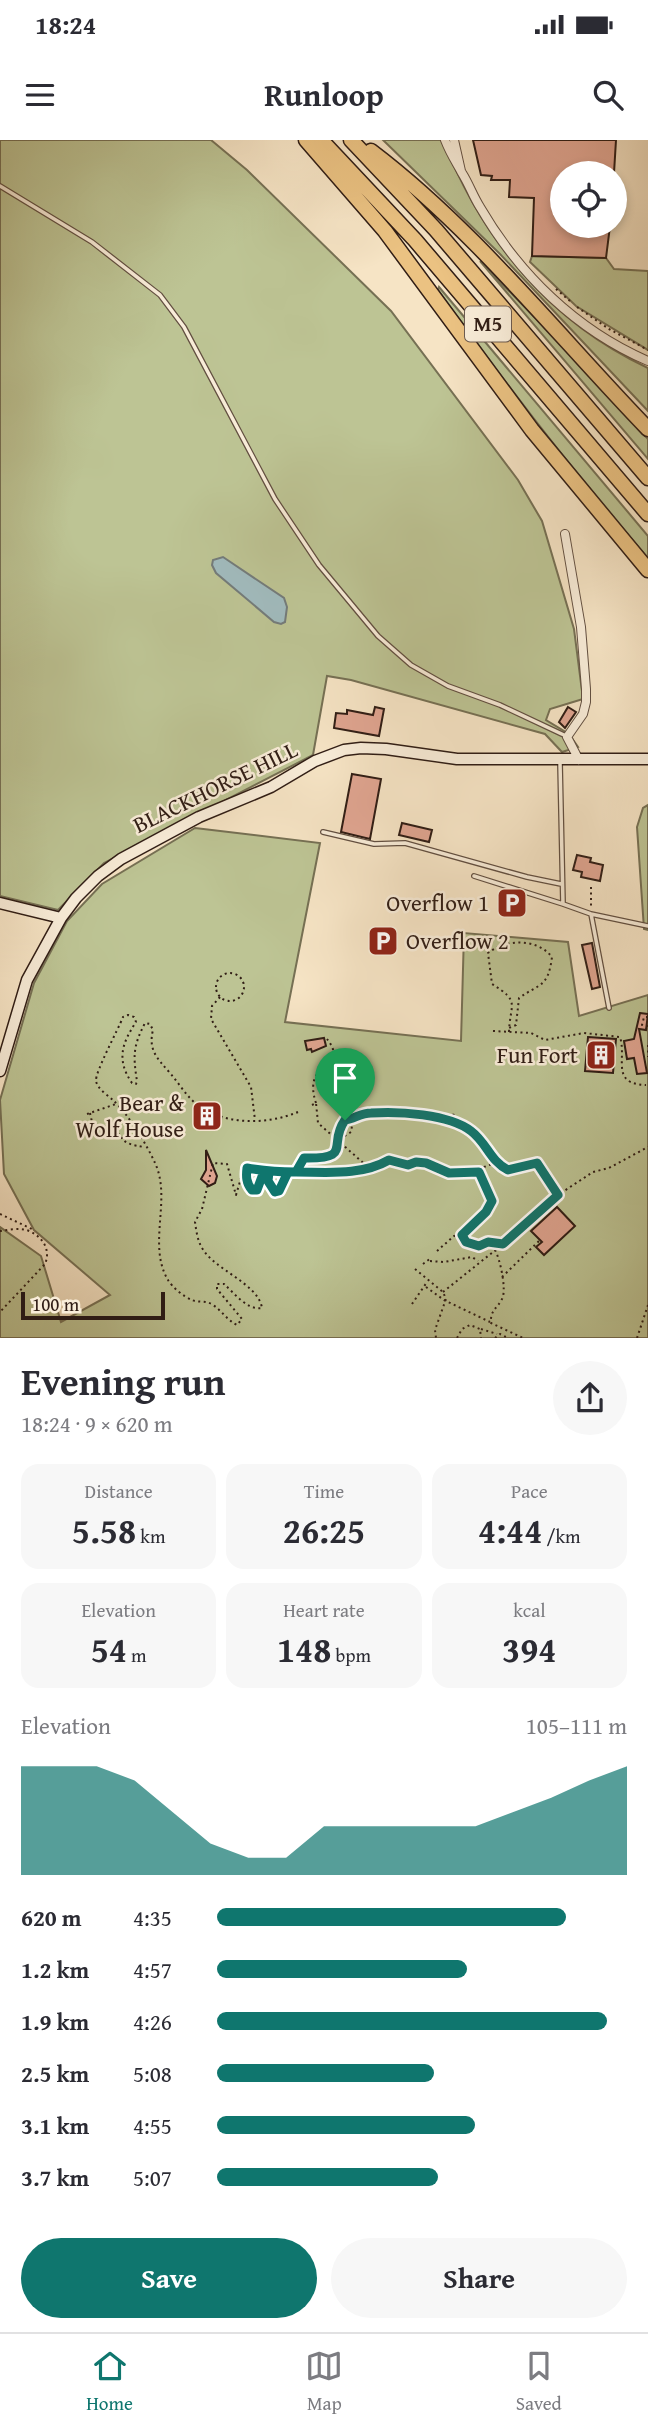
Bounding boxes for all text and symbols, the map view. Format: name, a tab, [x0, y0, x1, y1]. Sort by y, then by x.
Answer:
text: 18:24	[35, 5, 96, 44]
text: Runloop	[264, 71, 384, 118]
icon: menu	[21, 76, 59, 114]
icon: search	[589, 76, 627, 114]
map controls	[550, 161, 627, 238]
button: locate	[550, 161, 627, 238]
road number: M5	[465, 306, 511, 342]
street label: BLACKHORSE HILL	[127, 732, 303, 841]
place label: Overflow 1	[386, 886, 489, 919]
parking icon: Overflow 1	[495, 886, 529, 920]
parking icon: Overflow 2	[366, 924, 400, 958]
place label: Overflow 2	[406, 924, 509, 957]
place label: Fun Fort	[497, 1038, 578, 1071]
building icon: Fun Fort	[584, 1038, 618, 1072]
pin	[315, 1048, 375, 1120]
icon: arrive	[326, 1059, 364, 1097]
place label: Bear & Wolf House	[75, 1086, 184, 1145]
building icon: Bear & Wolf House	[190, 1099, 224, 1133]
scale bar	[21, 1289, 164, 1321]
text: 100 m	[32, 1290, 79, 1318]
text: Evening run	[21, 1353, 225, 1409]
button: share	[553, 1361, 627, 1435]
text: 18:24 · 9 × 620 m	[21, 1407, 173, 1440]
text: Distance	[85, 1477, 153, 1505]
text: Time	[304, 1477, 344, 1505]
text: Pace	[511, 1477, 548, 1505]
text: 5.58	[72, 1505, 136, 1556]
text: 26:25	[283, 1505, 365, 1556]
text: 4:44	[478, 1505, 542, 1556]
text: km	[136, 1522, 165, 1550]
text: /km	[542, 1522, 581, 1550]
text: Elevation	[81, 1596, 156, 1624]
text: Heart rate	[283, 1596, 365, 1624]
text: kcal	[513, 1596, 546, 1624]
text: 54	[91, 1624, 127, 1675]
text: 148	[277, 1624, 331, 1675]
text: 394	[502, 1624, 557, 1675]
text: m	[127, 1641, 147, 1669]
text: bpm	[331, 1641, 371, 1669]
text: Elevation	[21, 1709, 111, 1742]
text: 105–111 m	[526, 1709, 627, 1742]
text: 620 m	[21, 1901, 82, 1934]
text: 4:35	[133, 1901, 172, 1934]
text: 1.2 km	[21, 1953, 89, 1986]
text: 4:57	[133, 1953, 172, 1986]
text: 1.9 km	[21, 2005, 89, 2038]
text: 4:26	[133, 2005, 172, 2038]
text: 2.5 km	[21, 2057, 89, 2090]
text: 5:08	[133, 2057, 172, 2090]
text: 3.1 km	[21, 2109, 89, 2142]
text: 4:55	[133, 2109, 172, 2142]
text: 3.7 km	[21, 2161, 89, 2194]
text: 5:07	[133, 2161, 172, 2194]
button: Save	[21, 2238, 317, 2318]
button: Share	[331, 2238, 627, 2318]
tab: Home	[86, 2347, 133, 2417]
tab: Map	[305, 2347, 343, 2417]
tab: Saved	[516, 2347, 562, 2417]

